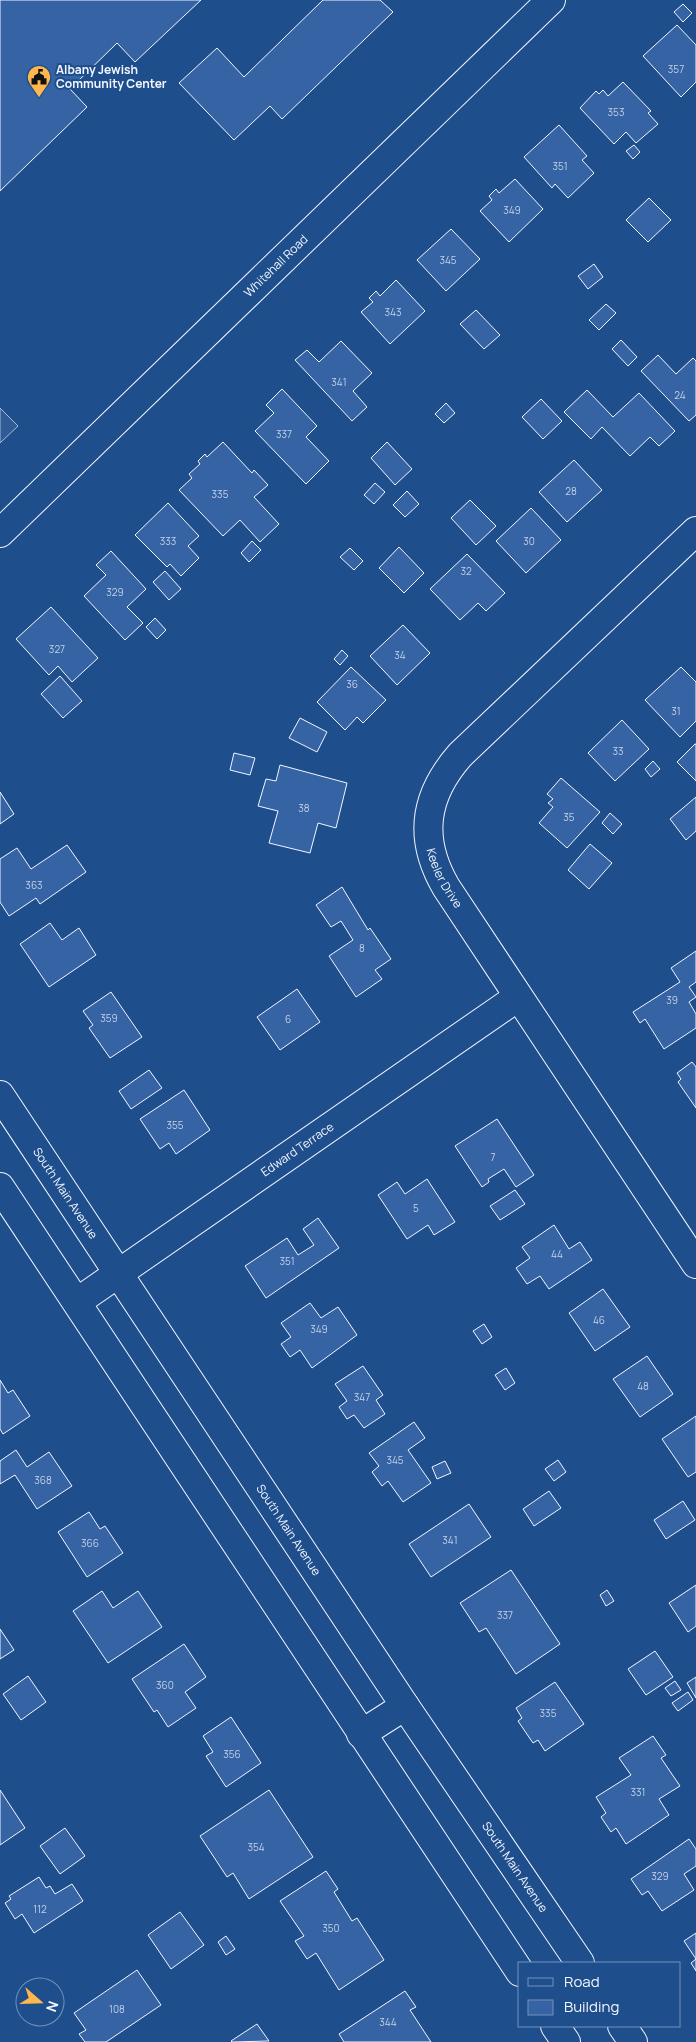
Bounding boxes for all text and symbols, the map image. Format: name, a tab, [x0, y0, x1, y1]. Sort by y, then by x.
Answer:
place label: Albany Jewish Community Center	[56, 61, 167, 92]
house number: 357	[668, 62, 684, 76]
public building icon: Albany Jewish Community Center	[26, 64, 52, 98]
house number: 353	[608, 105, 624, 119]
house number: 351	[552, 159, 568, 173]
house number: 349	[503, 203, 521, 217]
street label: Whitehall Road	[240, 231, 311, 301]
house number: 345	[439, 253, 457, 267]
house number: 343	[385, 305, 401, 319]
house number: 341	[331, 375, 347, 389]
house number: 24	[674, 388, 686, 402]
house number: 337	[276, 427, 292, 441]
house number: 28	[565, 484, 577, 498]
house number: 335	[212, 487, 229, 501]
house number: 333	[160, 534, 176, 548]
house number: 30	[523, 534, 535, 548]
house number: 32	[460, 564, 472, 578]
house number: 329	[106, 585, 124, 599]
house number: 327	[49, 642, 65, 656]
house number: 34	[394, 648, 406, 662]
house number: 36	[346, 677, 358, 691]
house number: 31	[671, 704, 681, 718]
house number: 33	[612, 744, 624, 758]
house number: 38	[298, 801, 310, 815]
house number: 35	[563, 810, 575, 824]
street label: Keeler Drive	[423, 846, 467, 911]
house number: 363	[25, 878, 43, 892]
house number: 8	[359, 941, 365, 955]
house number: 39	[666, 993, 678, 1007]
house number: 359	[100, 1011, 118, 1025]
house number: 6	[285, 1012, 291, 1026]
house number: 355	[166, 1118, 184, 1132]
street label: Edward Terrace	[257, 1118, 337, 1180]
street label: South Main Avenue	[29, 1144, 102, 1242]
house number: 7	[490, 1150, 496, 1164]
house number: 5	[413, 1201, 419, 1215]
house number: 44	[551, 1247, 563, 1261]
house number: 351	[279, 1254, 295, 1268]
house number: 46	[593, 1313, 605, 1327]
house number: 349	[310, 1322, 328, 1336]
house number: 48	[637, 1379, 649, 1393]
house number: 347	[354, 1390, 370, 1404]
house number: 345	[386, 1453, 404, 1467]
house number: 368	[34, 1473, 52, 1487]
street label: South Main Avenue	[252, 1481, 325, 1579]
house number: 341	[442, 1533, 458, 1547]
house number: 366	[81, 1536, 99, 1550]
house number: 337	[497, 1608, 513, 1622]
house number: 360	[156, 1678, 174, 1692]
house number: 335	[540, 1706, 557, 1720]
house number: 356	[223, 1747, 241, 1761]
house number: 331	[631, 1785, 645, 1799]
street label: South Main Avenue	[478, 1818, 552, 1916]
house number: 354	[247, 1840, 265, 1854]
house number: 329	[651, 1869, 669, 1883]
house number: 112	[33, 1902, 47, 1916]
house number: 350	[322, 1921, 340, 1935]
legend	[518, 1962, 681, 2027]
text: Road	[564, 1971, 600, 1992]
north arrow	[15, 1977, 65, 2027]
text: Building	[564, 1996, 619, 2017]
text: N	[42, 1999, 63, 2015]
house number: 108	[109, 2002, 125, 2016]
house number: 344	[379, 2015, 397, 2029]

